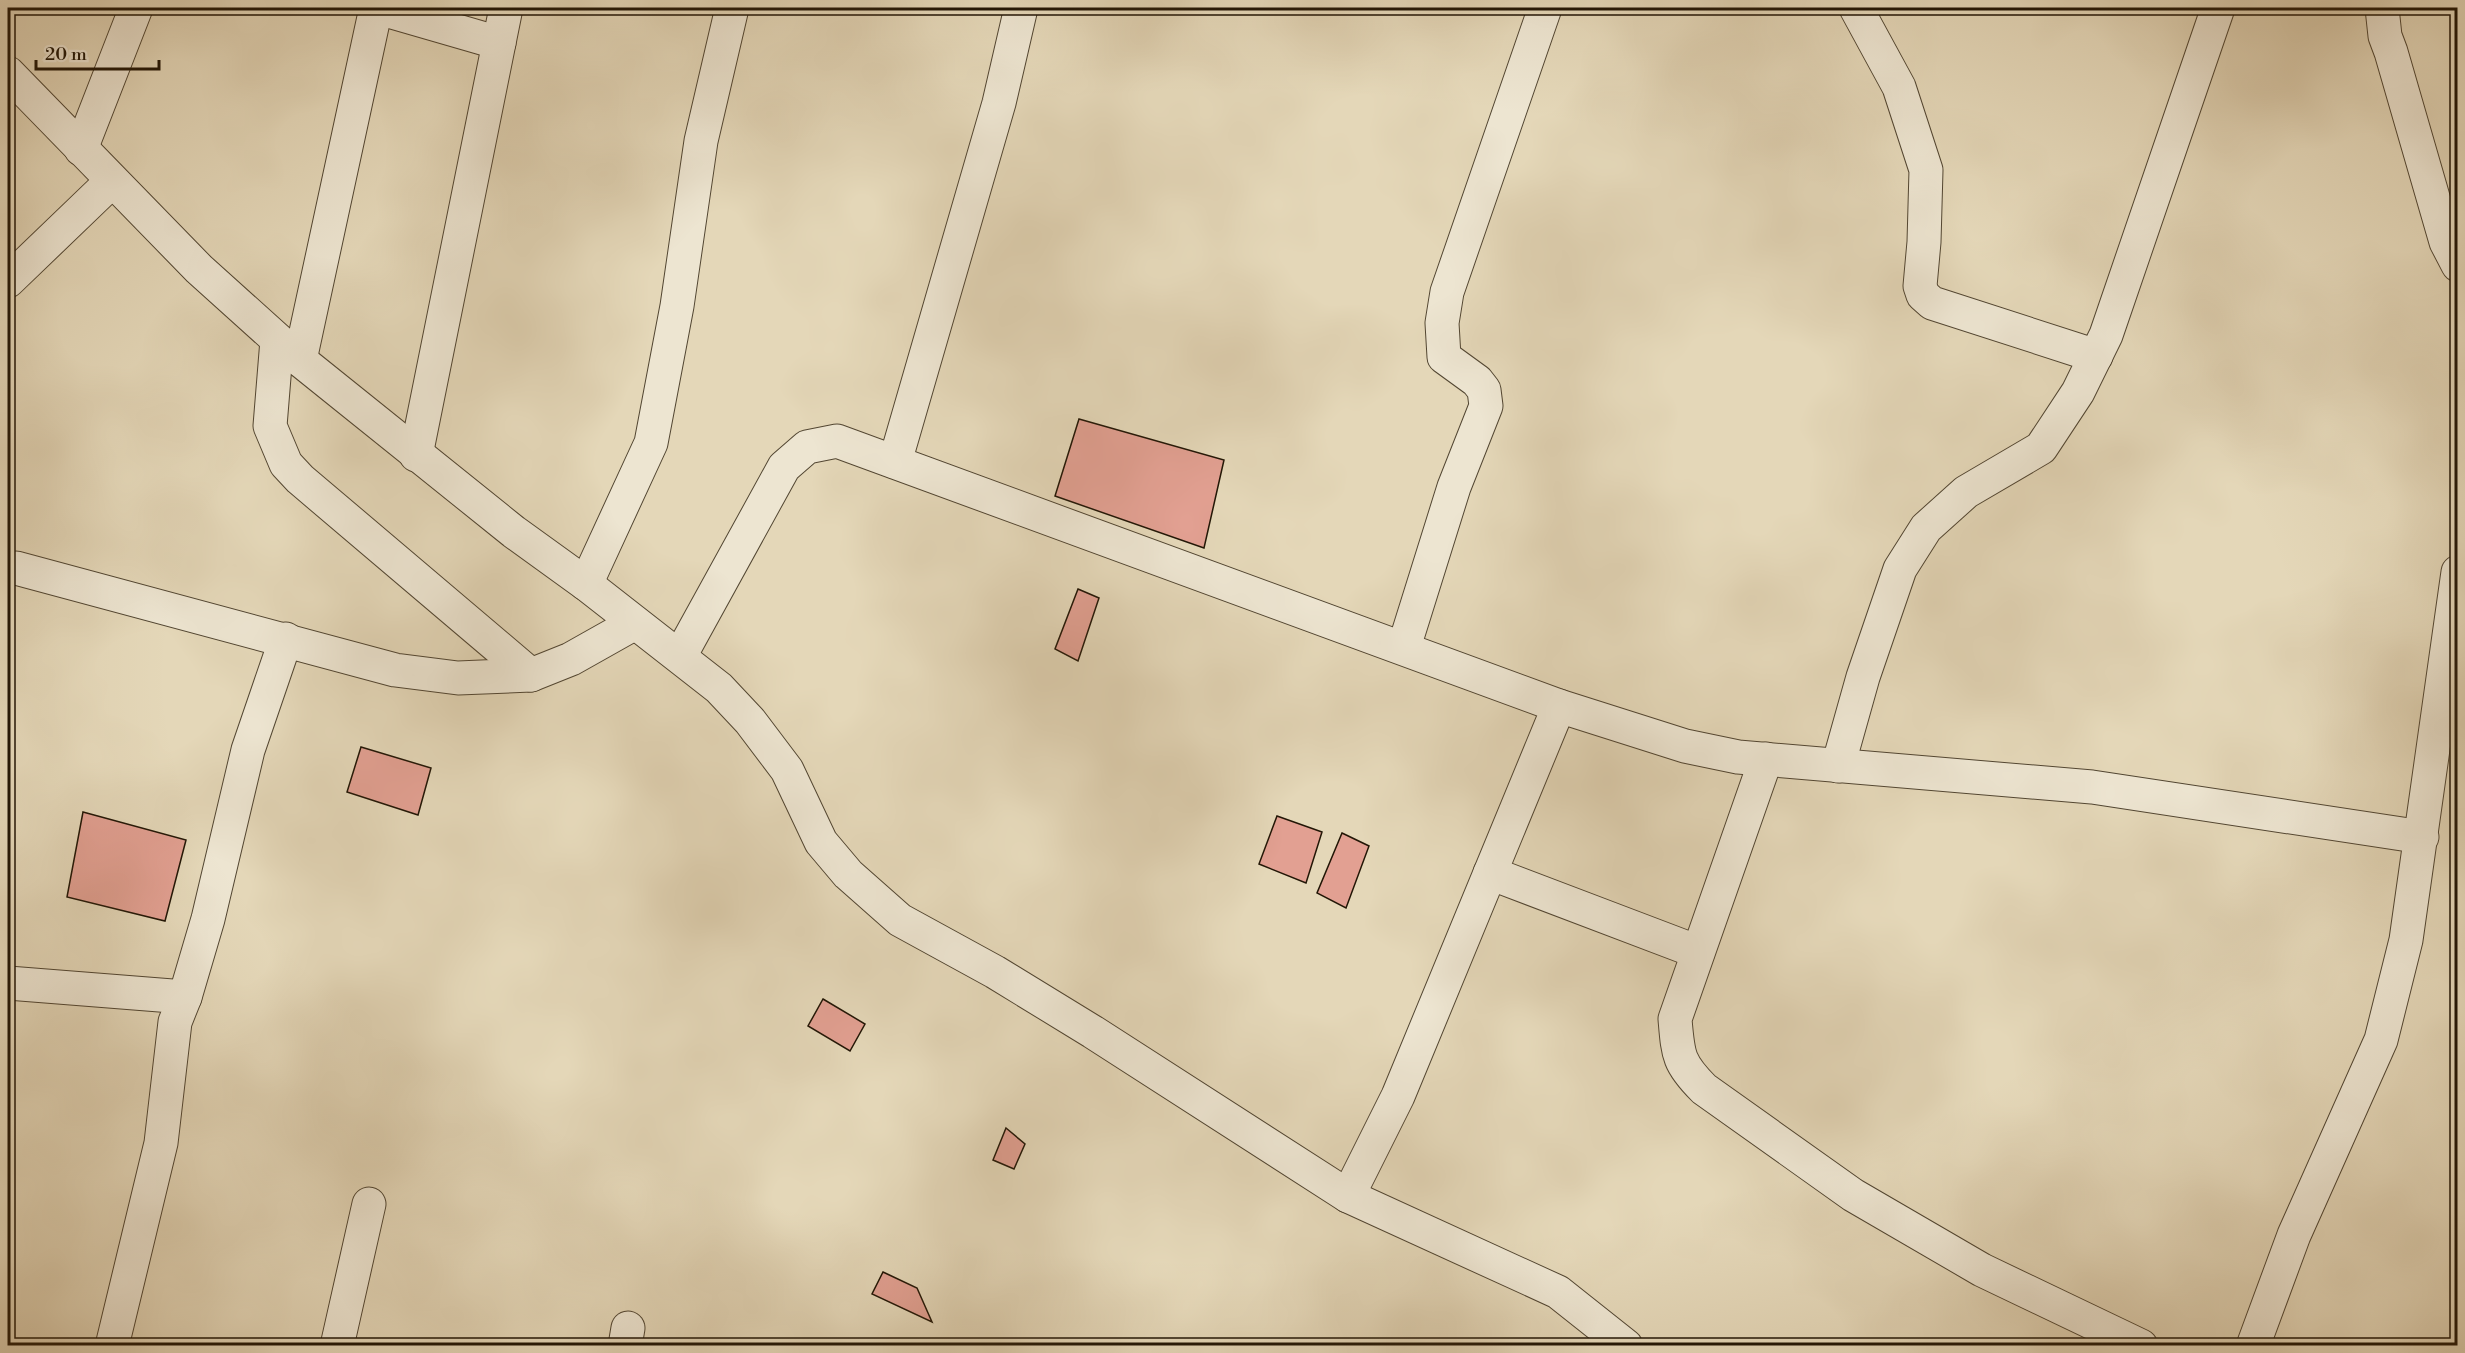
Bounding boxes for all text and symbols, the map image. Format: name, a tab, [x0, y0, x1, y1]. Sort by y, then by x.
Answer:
scale bar	[36, 33, 159, 71]
text: 20 m	[45, 43, 87, 66]

